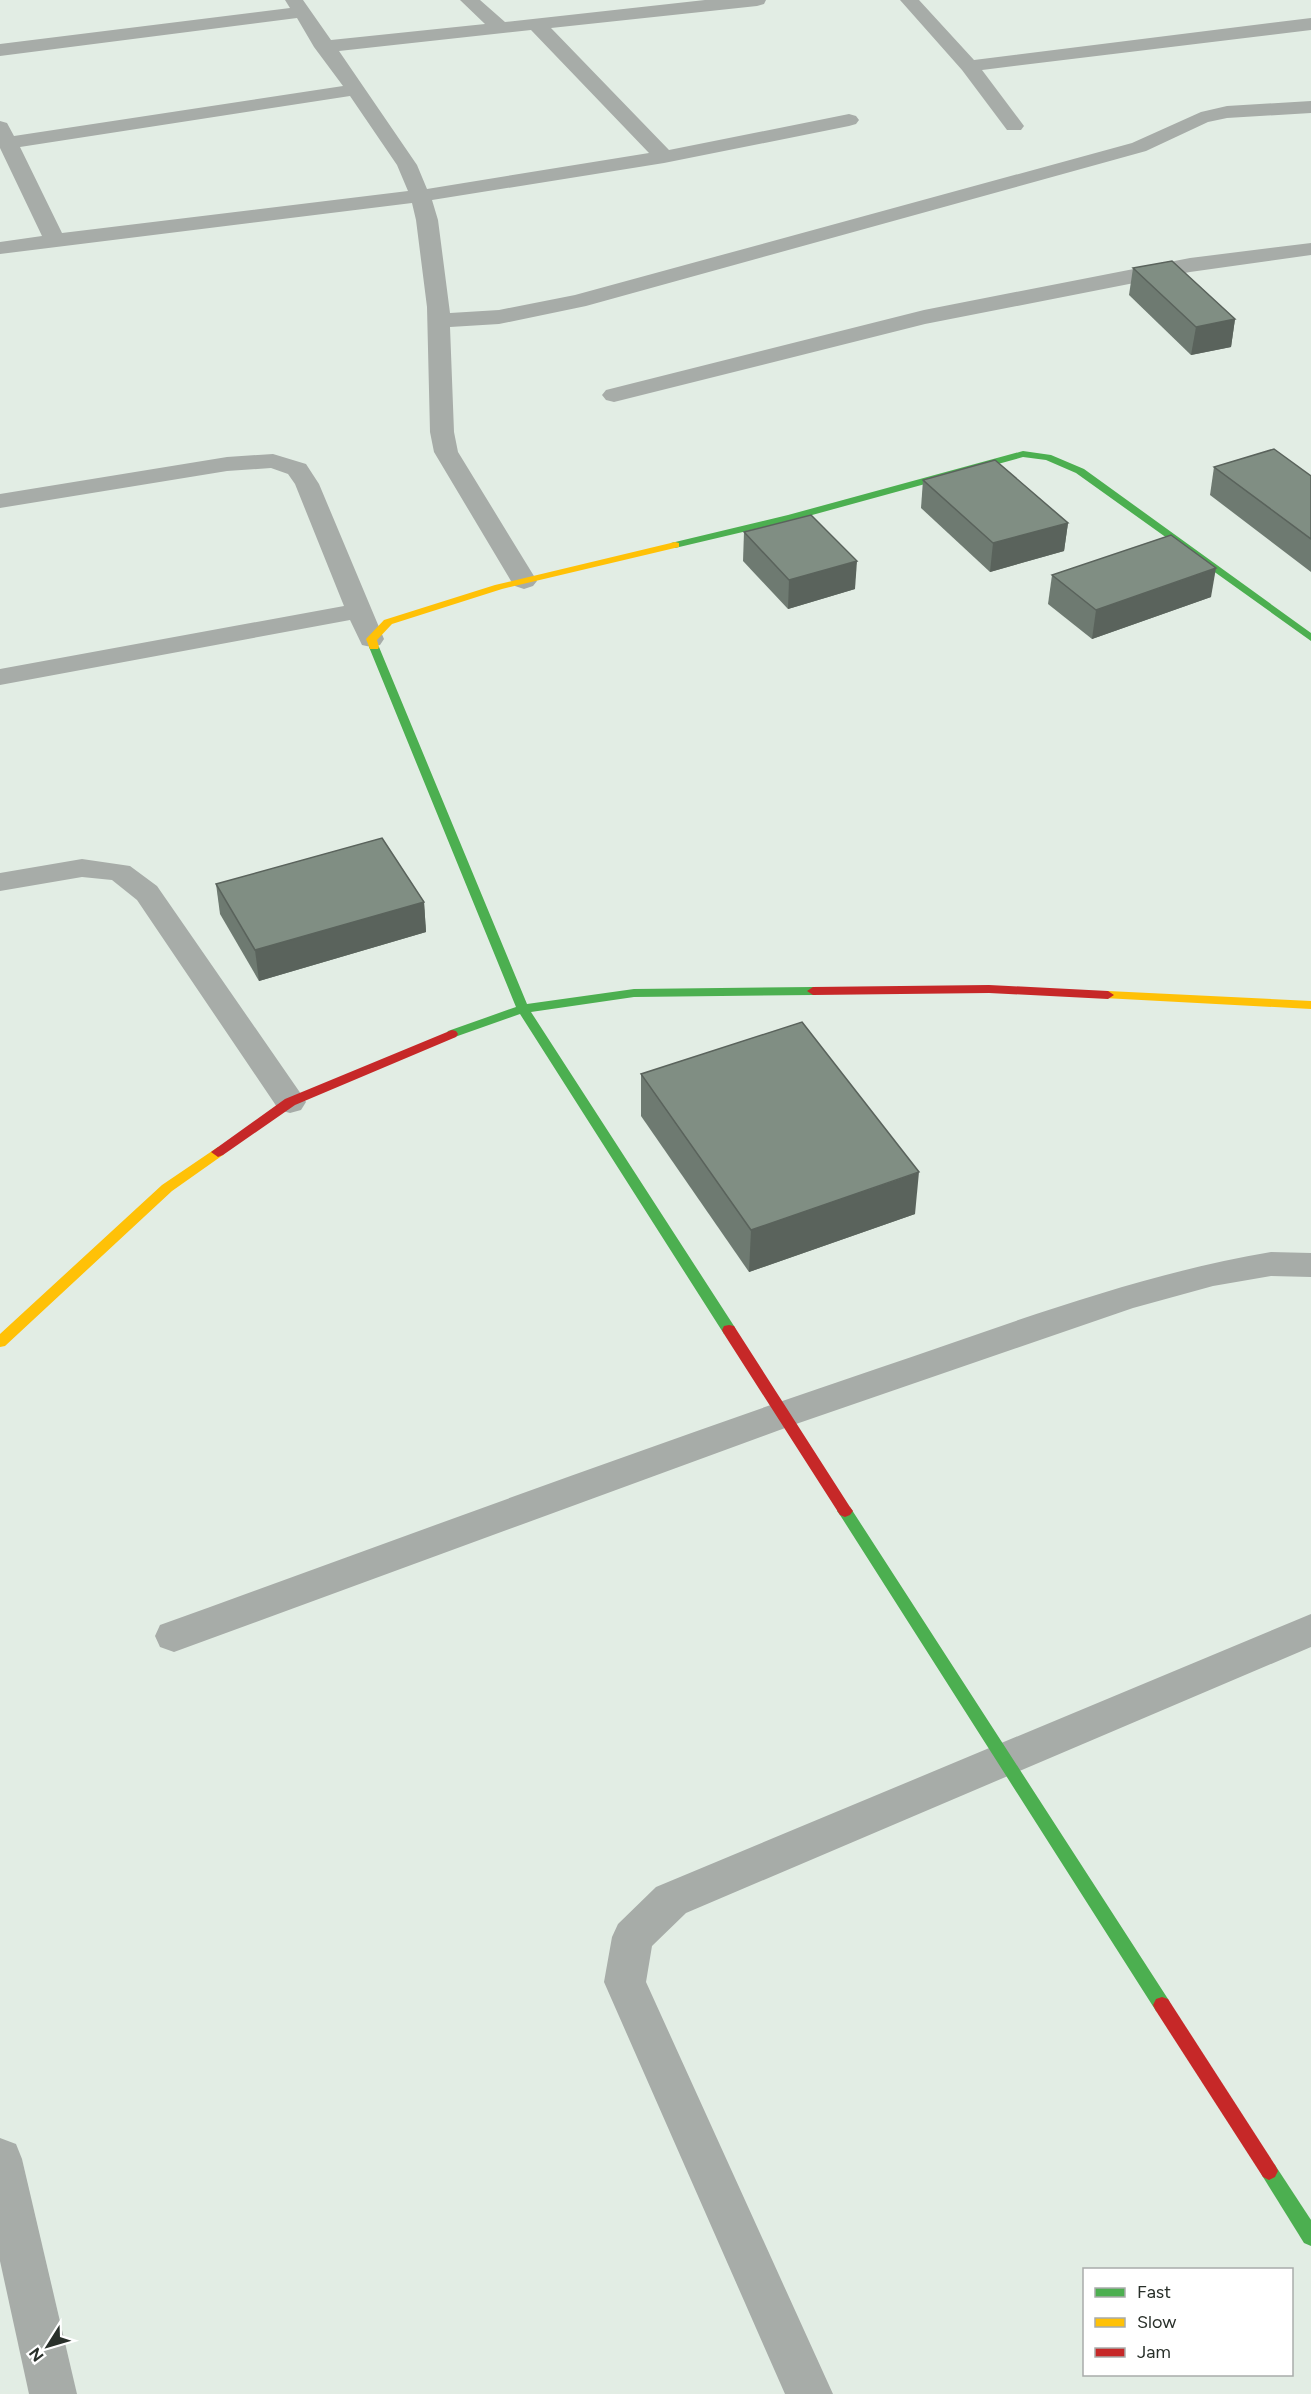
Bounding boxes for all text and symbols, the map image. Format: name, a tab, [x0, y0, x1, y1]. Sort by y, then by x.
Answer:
legend	[1083, 2268, 1293, 2376]
text: Fast	[1137, 2281, 1171, 2303]
text: Slow	[1137, 2311, 1176, 2333]
north arrow	[18, 2316, 78, 2376]
text: Jam	[1137, 2341, 1171, 2363]
text: N	[25, 2344, 48, 2365]

